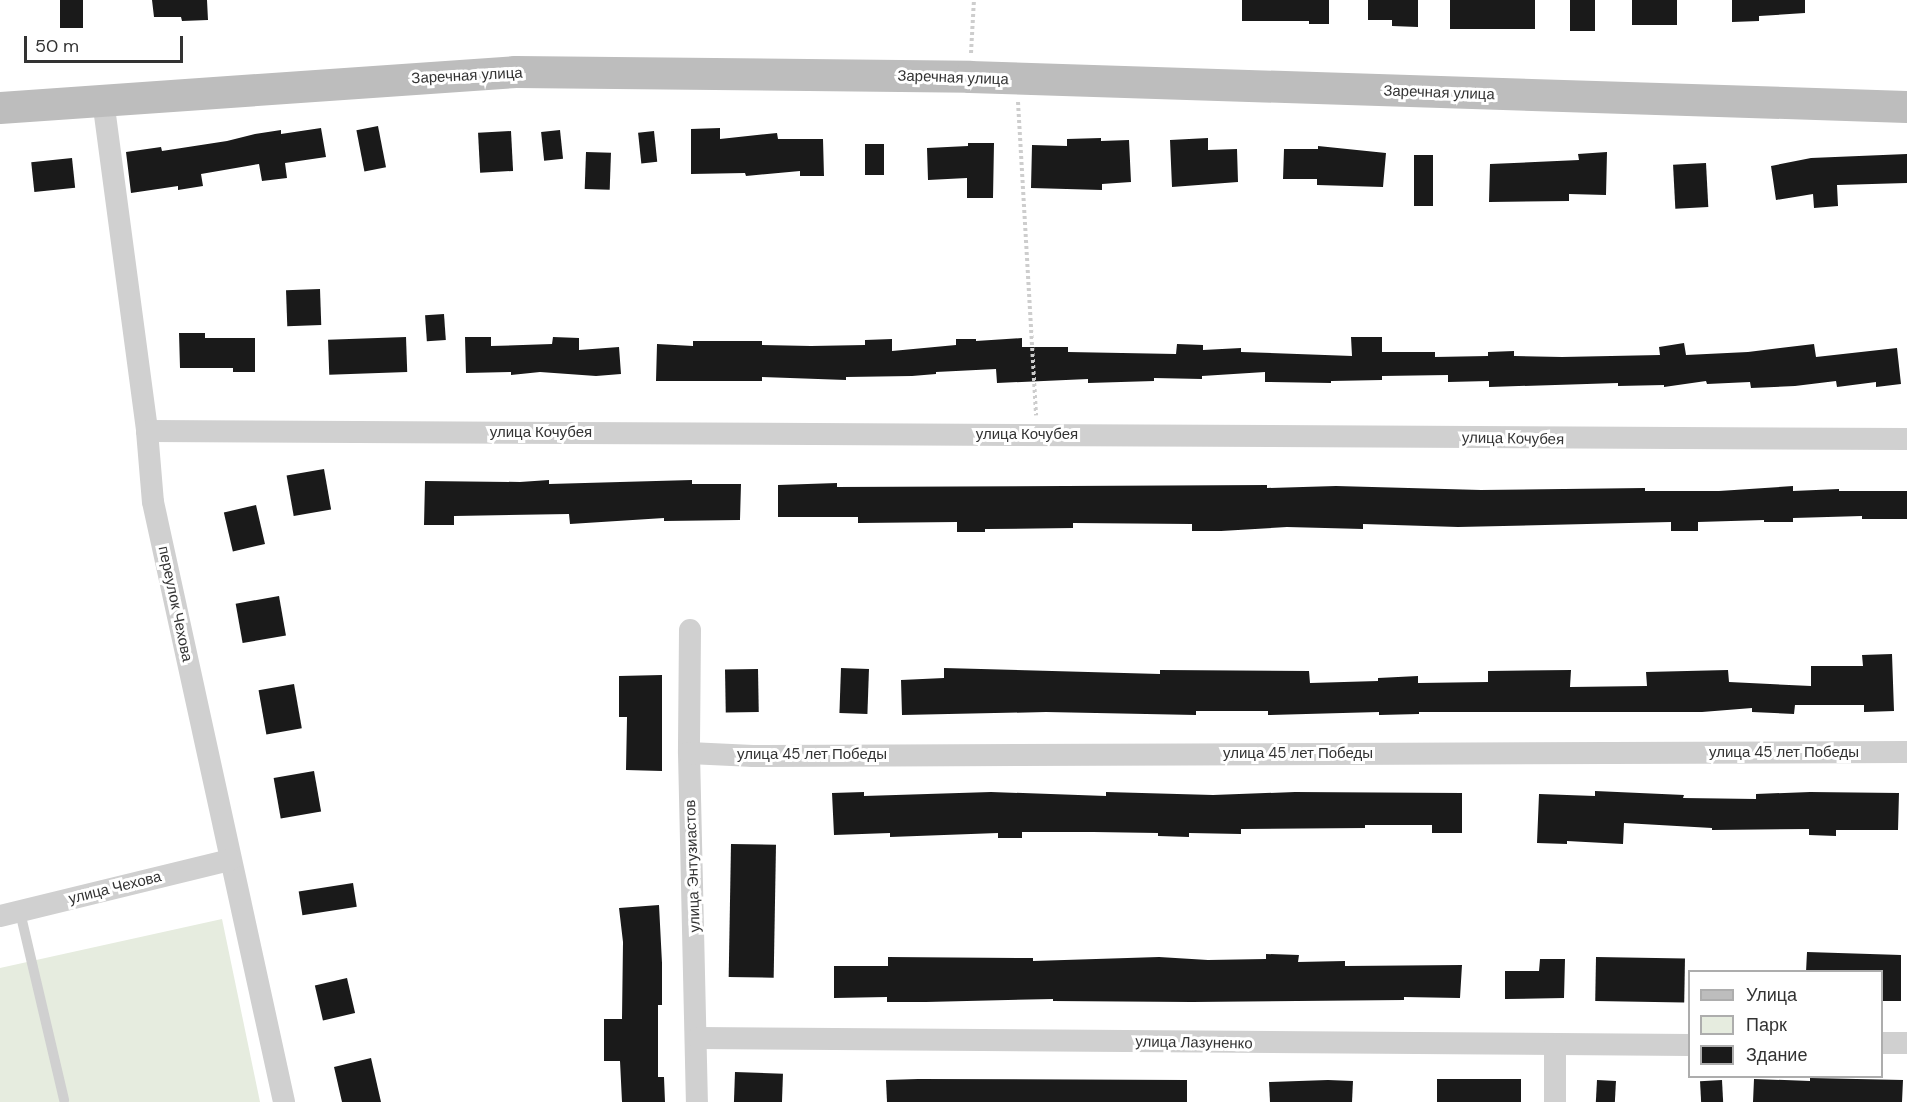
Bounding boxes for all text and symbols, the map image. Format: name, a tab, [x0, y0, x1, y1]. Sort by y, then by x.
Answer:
scale bar	[27, 24, 186, 62]
text: 50 m	[35, 34, 79, 58]
street label: Заречная улица	[411, 64, 523, 88]
street label: Заречная улица	[897, 67, 1009, 89]
street label: Заречная улица	[1383, 82, 1495, 104]
street label: улица Кочубея	[490, 424, 592, 442]
street label: улица Кочубея	[976, 426, 1078, 444]
street label: улица Кочубея	[1462, 429, 1564, 449]
street label: переулок Чехова	[154, 545, 196, 663]
street label: улица 45 лет Победы	[1709, 744, 1859, 762]
street label: улица 45 лет Победы	[1223, 745, 1373, 763]
street label: улица 45 лет Победы	[737, 746, 887, 764]
street label: улица Энтузиастов	[682, 799, 704, 933]
street label: улица Чехова	[67, 868, 163, 908]
legend	[1688, 970, 1883, 1078]
text: Улица	[1746, 983, 1797, 1007]
text: Парк	[1746, 1013, 1787, 1037]
street label: улица Лазуненко	[1135, 1033, 1253, 1053]
text: Здание	[1746, 1043, 1807, 1067]

